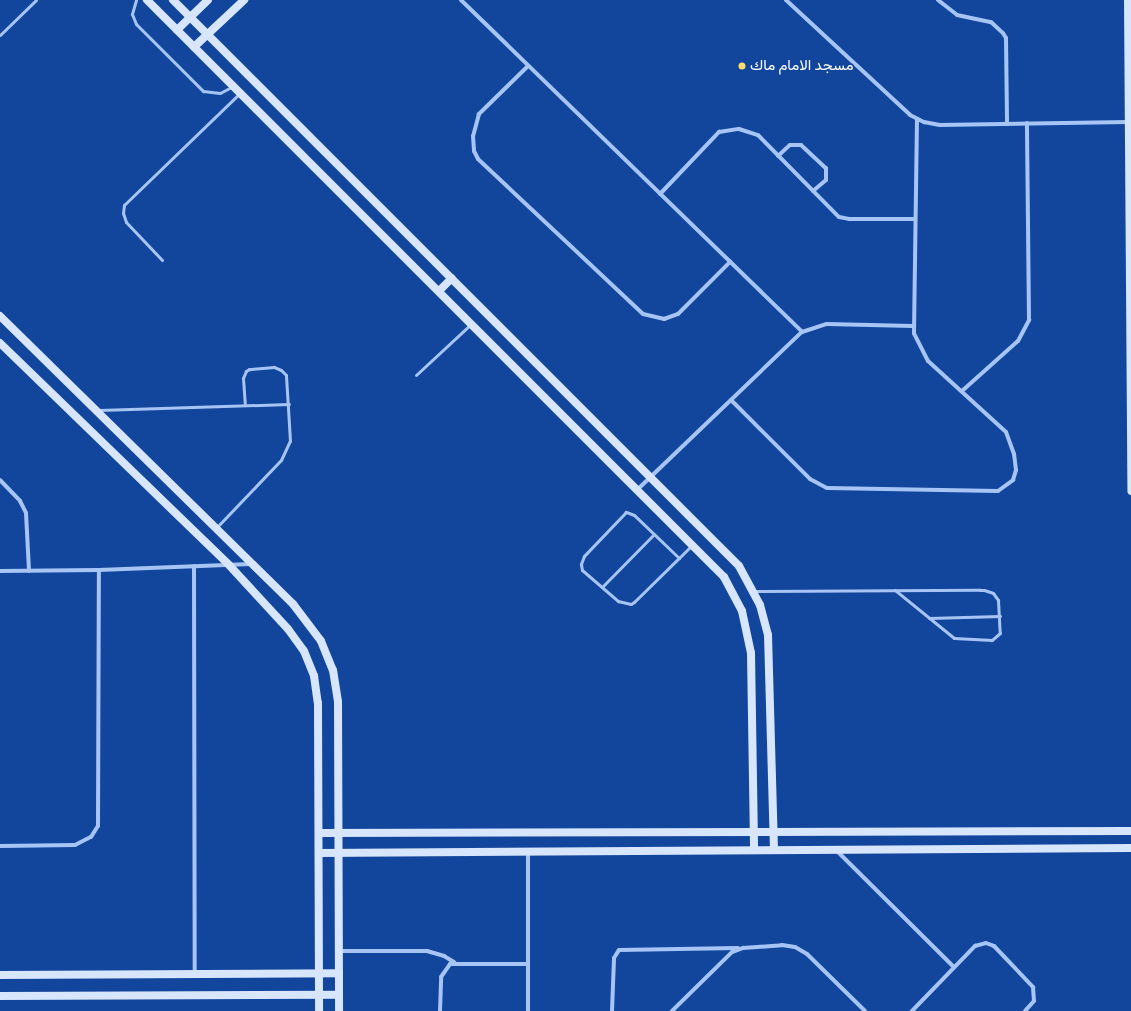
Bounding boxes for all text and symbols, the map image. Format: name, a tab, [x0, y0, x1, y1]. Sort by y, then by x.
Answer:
place label: مسجد الامام ماك	[750, 57, 853, 75]
marker: مسجد الامام ماك	[737, 61, 747, 71]

